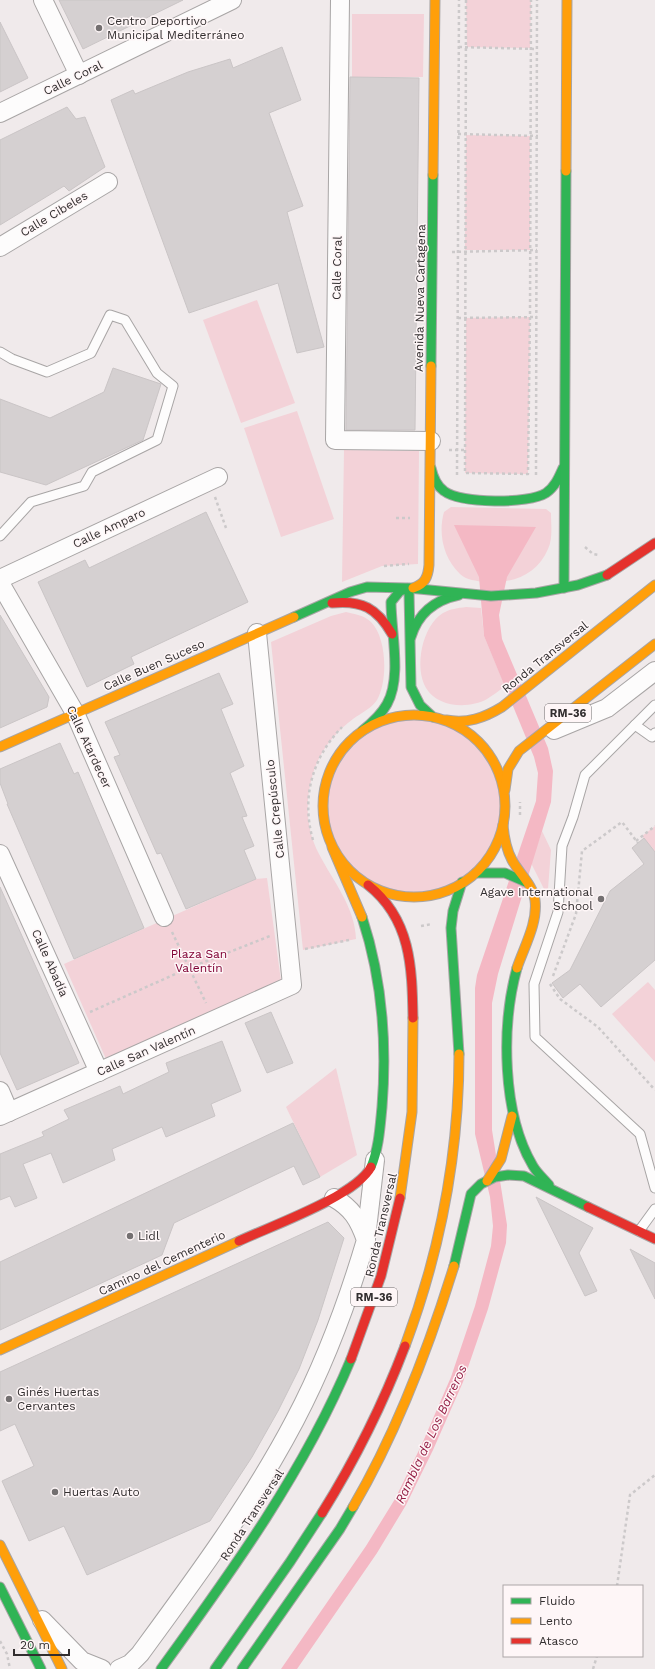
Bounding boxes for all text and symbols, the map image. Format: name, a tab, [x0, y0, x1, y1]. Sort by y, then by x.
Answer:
place label: Centro Deportivo Municipal Mediterráneo	[107, 14, 244, 42]
marker: Centro Deportivo Municipal Mediterráneo	[94, 23, 104, 33]
street label: Calle Coral	[41, 58, 105, 98]
street label: Calle Cibeles	[18, 188, 90, 240]
street label: Avenida Nueva Cartagena	[412, 224, 428, 372]
street label: Calle Coral	[329, 236, 345, 300]
street label: Calle Amparo	[70, 505, 148, 551]
street label: Ronda Transversal	[499, 618, 591, 696]
street label: Calle Buen Suceso	[101, 636, 207, 694]
street label: Calle Atardecer	[64, 703, 114, 791]
road number: RM-36	[545, 704, 591, 722]
street label: Calle Crepúsculo	[263, 759, 287, 859]
place label: Agave International School	[480, 885, 593, 913]
marker: Agave International School	[596, 894, 606, 904]
street label: Calle Abadía	[29, 927, 71, 999]
park label: Plaza San Valentín	[171, 947, 227, 975]
street label: Calle San Valentín	[95, 1023, 197, 1079]
street label: Ronda Transversal	[362, 1171, 400, 1278]
street label: Camino del Cementerio	[96, 1227, 228, 1299]
place label: Lidl	[138, 1229, 160, 1243]
marker: Lidl	[125, 1231, 135, 1241]
road number: RM-36	[351, 1288, 397, 1306]
water label: Rambla de Los Barreros	[392, 1362, 470, 1506]
place label: Ginés Huertas Cervantes	[17, 1385, 99, 1413]
marker: Ginés Huertas Cervantes	[4, 1394, 14, 1404]
street label: Ronda Transversal	[217, 1466, 287, 1563]
place label: Huertas Auto	[63, 1485, 140, 1499]
marker: Huertas Auto	[50, 1487, 60, 1497]
legend	[503, 1585, 643, 1657]
text: Fluido	[539, 1594, 575, 1608]
text: Lento	[539, 1614, 573, 1628]
scale bar	[14, 1631, 69, 1657]
text: Atasco	[539, 1634, 579, 1648]
text: 20 m	[20, 1638, 50, 1652]

